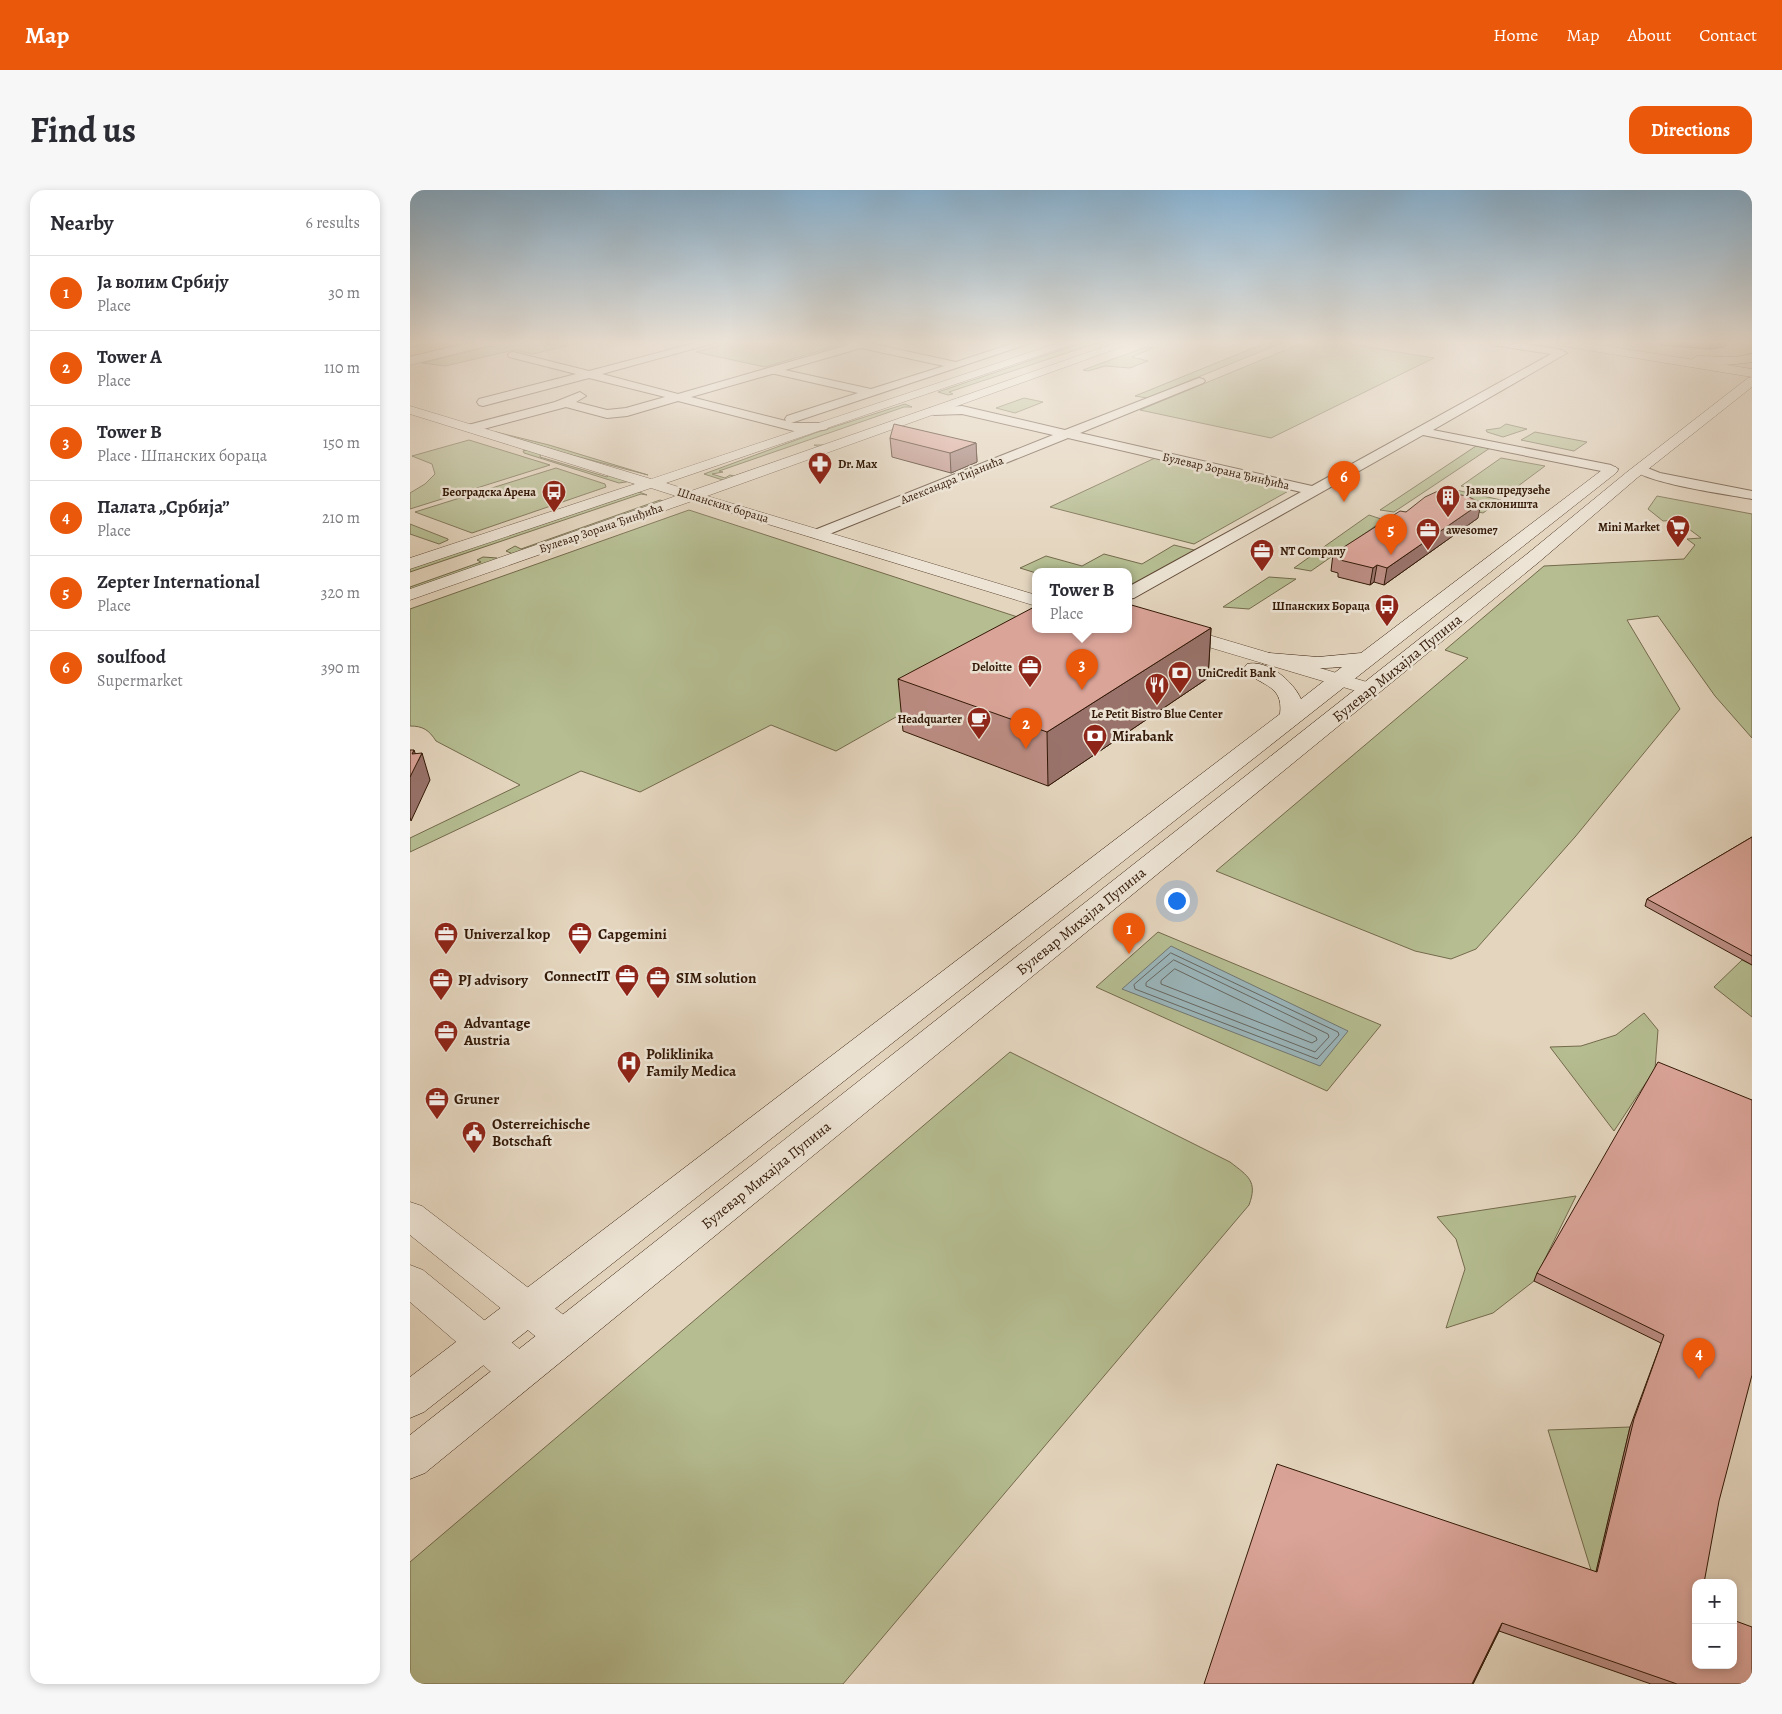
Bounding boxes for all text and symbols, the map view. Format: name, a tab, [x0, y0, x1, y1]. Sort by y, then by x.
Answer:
text: Map	[25, 19, 69, 51]
text: Home	[1493, 23, 1538, 47]
text: Map	[1566, 23, 1599, 47]
text: About	[1627, 23, 1671, 47]
text: Contact	[1699, 23, 1757, 47]
text: Find us	[30, 106, 136, 154]
button: Directions	[1629, 106, 1752, 154]
text: Nearby	[50, 209, 113, 237]
text: 6 results	[306, 212, 360, 234]
text: Ја волим Србију	[97, 269, 229, 295]
text: 1	[63, 282, 69, 304]
text: 30 m	[328, 282, 360, 304]
text: Place	[97, 295, 131, 317]
text: Tower A	[97, 344, 162, 370]
text: 2	[62, 357, 70, 379]
text: 110 m	[324, 357, 360, 379]
text: Place	[97, 370, 131, 392]
text: Tower B	[97, 419, 162, 445]
text: 3	[63, 432, 69, 454]
text: 150 m	[323, 432, 360, 454]
text: Place · Шпанских бораца	[97, 445, 267, 467]
street label: Булевар Зорана Ђинђића	[1161, 449, 1292, 494]
pharmacy icon: Dr. Max	[807, 451, 833, 485]
street label: Александра Тијанића	[897, 452, 1006, 508]
place label: Dr. Max	[838, 456, 877, 472]
pin: 6	[1328, 461, 1360, 502]
bus stop icon: Београдска Арена	[541, 479, 567, 513]
place label: Јавно предузеће за склоништа	[1466, 482, 1551, 512]
street label: Шпанских бораца	[675, 483, 771, 527]
place label: Београдска Арена	[442, 484, 536, 500]
building icon: Јавно предузеће за склоништа	[1435, 484, 1461, 518]
text: Палата „Србија”	[97, 494, 230, 520]
street label: Булевар Зорана Ђинђића	[537, 499, 666, 557]
text: 4	[62, 507, 70, 529]
text: 210 m	[322, 507, 360, 529]
pin: 5	[1375, 514, 1407, 555]
supermarket icon: Mini Market	[1665, 514, 1691, 548]
office icon: awesome7	[1415, 517, 1441, 551]
place label: Mini Market	[1598, 519, 1660, 535]
text: Place	[97, 520, 131, 542]
place label: awesome7	[1446, 522, 1499, 538]
office icon: NT Company	[1249, 538, 1275, 572]
place label: NT Company	[1280, 543, 1346, 559]
popup	[1032, 568, 1132, 633]
text: Zepter International	[97, 569, 260, 595]
text: Tower B	[1050, 577, 1115, 603]
text: 5	[63, 582, 69, 604]
text: 320 m	[321, 582, 360, 604]
bus stop icon: Шпанских Бораца	[1374, 593, 1400, 627]
text: Place	[97, 595, 131, 617]
place label: Шпанских Бораца	[1272, 598, 1370, 614]
text: Place	[1050, 603, 1083, 625]
street label: Булевар Михајла Пупина	[1328, 609, 1466, 727]
text: soulfood	[97, 644, 166, 670]
pin: 3	[1066, 649, 1098, 690]
office icon: Deloitte	[1017, 654, 1043, 688]
text: 6	[62, 657, 70, 679]
text: 390 m	[321, 657, 360, 679]
place label: Deloitte	[972, 659, 1012, 675]
bank icon: UniCredit Bank	[1167, 660, 1193, 694]
place label: UniCredit Bank	[1198, 665, 1277, 681]
text: Supermarket	[97, 670, 183, 692]
restaurant icon: Le Petit Bistro Blue Center	[1144, 672, 1170, 706]
cafe icon: Headquarter	[966, 706, 992, 740]
place label: Le Petit Bistro Blue Center	[1091, 706, 1223, 722]
pin: 2	[1010, 708, 1042, 749]
place label: Headquarter	[898, 711, 962, 727]
bank icon: Mirabank	[1082, 723, 1108, 757]
place label: Mirabank	[1112, 726, 1174, 746]
street label: Булевар Михајла Пупина	[1012, 862, 1150, 980]
your location	[1164, 888, 1190, 914]
pin: 1	[1113, 913, 1145, 954]
office icon: Univerzal kop	[433, 921, 459, 955]
office icon: Capgemini	[567, 921, 593, 955]
place label: Univerzal kop	[464, 924, 550, 944]
place label: Capgemini	[598, 924, 667, 944]
office icon: ConnectIT	[614, 963, 640, 997]
office icon: SIM solution	[645, 965, 671, 999]
place label: ConnectIT	[544, 966, 610, 986]
office icon: PJ advisory	[428, 967, 454, 1001]
place label: SIM solution	[676, 968, 757, 988]
place label: PJ advisory	[458, 970, 529, 990]
place label: Advantage Austria	[463, 1013, 530, 1050]
office icon: Advantage Austria	[433, 1019, 459, 1053]
place label: Poliklinika Family Medica	[646, 1044, 737, 1081]
hospital icon: Poliklinika Family Medica	[616, 1050, 642, 1084]
office icon: Gruner	[424, 1086, 450, 1120]
place label: Gruner	[454, 1089, 499, 1109]
place label: Osterreichische Botschaft	[492, 1114, 590, 1151]
street label: Булевар Михајла Пупина	[697, 1116, 835, 1234]
public building icon: Osterreichische Botschaft	[461, 1120, 487, 1154]
pin: 4	[1683, 1338, 1715, 1379]
map controls	[1692, 1579, 1737, 1669]
button: +	[1692, 1579, 1737, 1624]
button: −	[1692, 1624, 1737, 1669]

